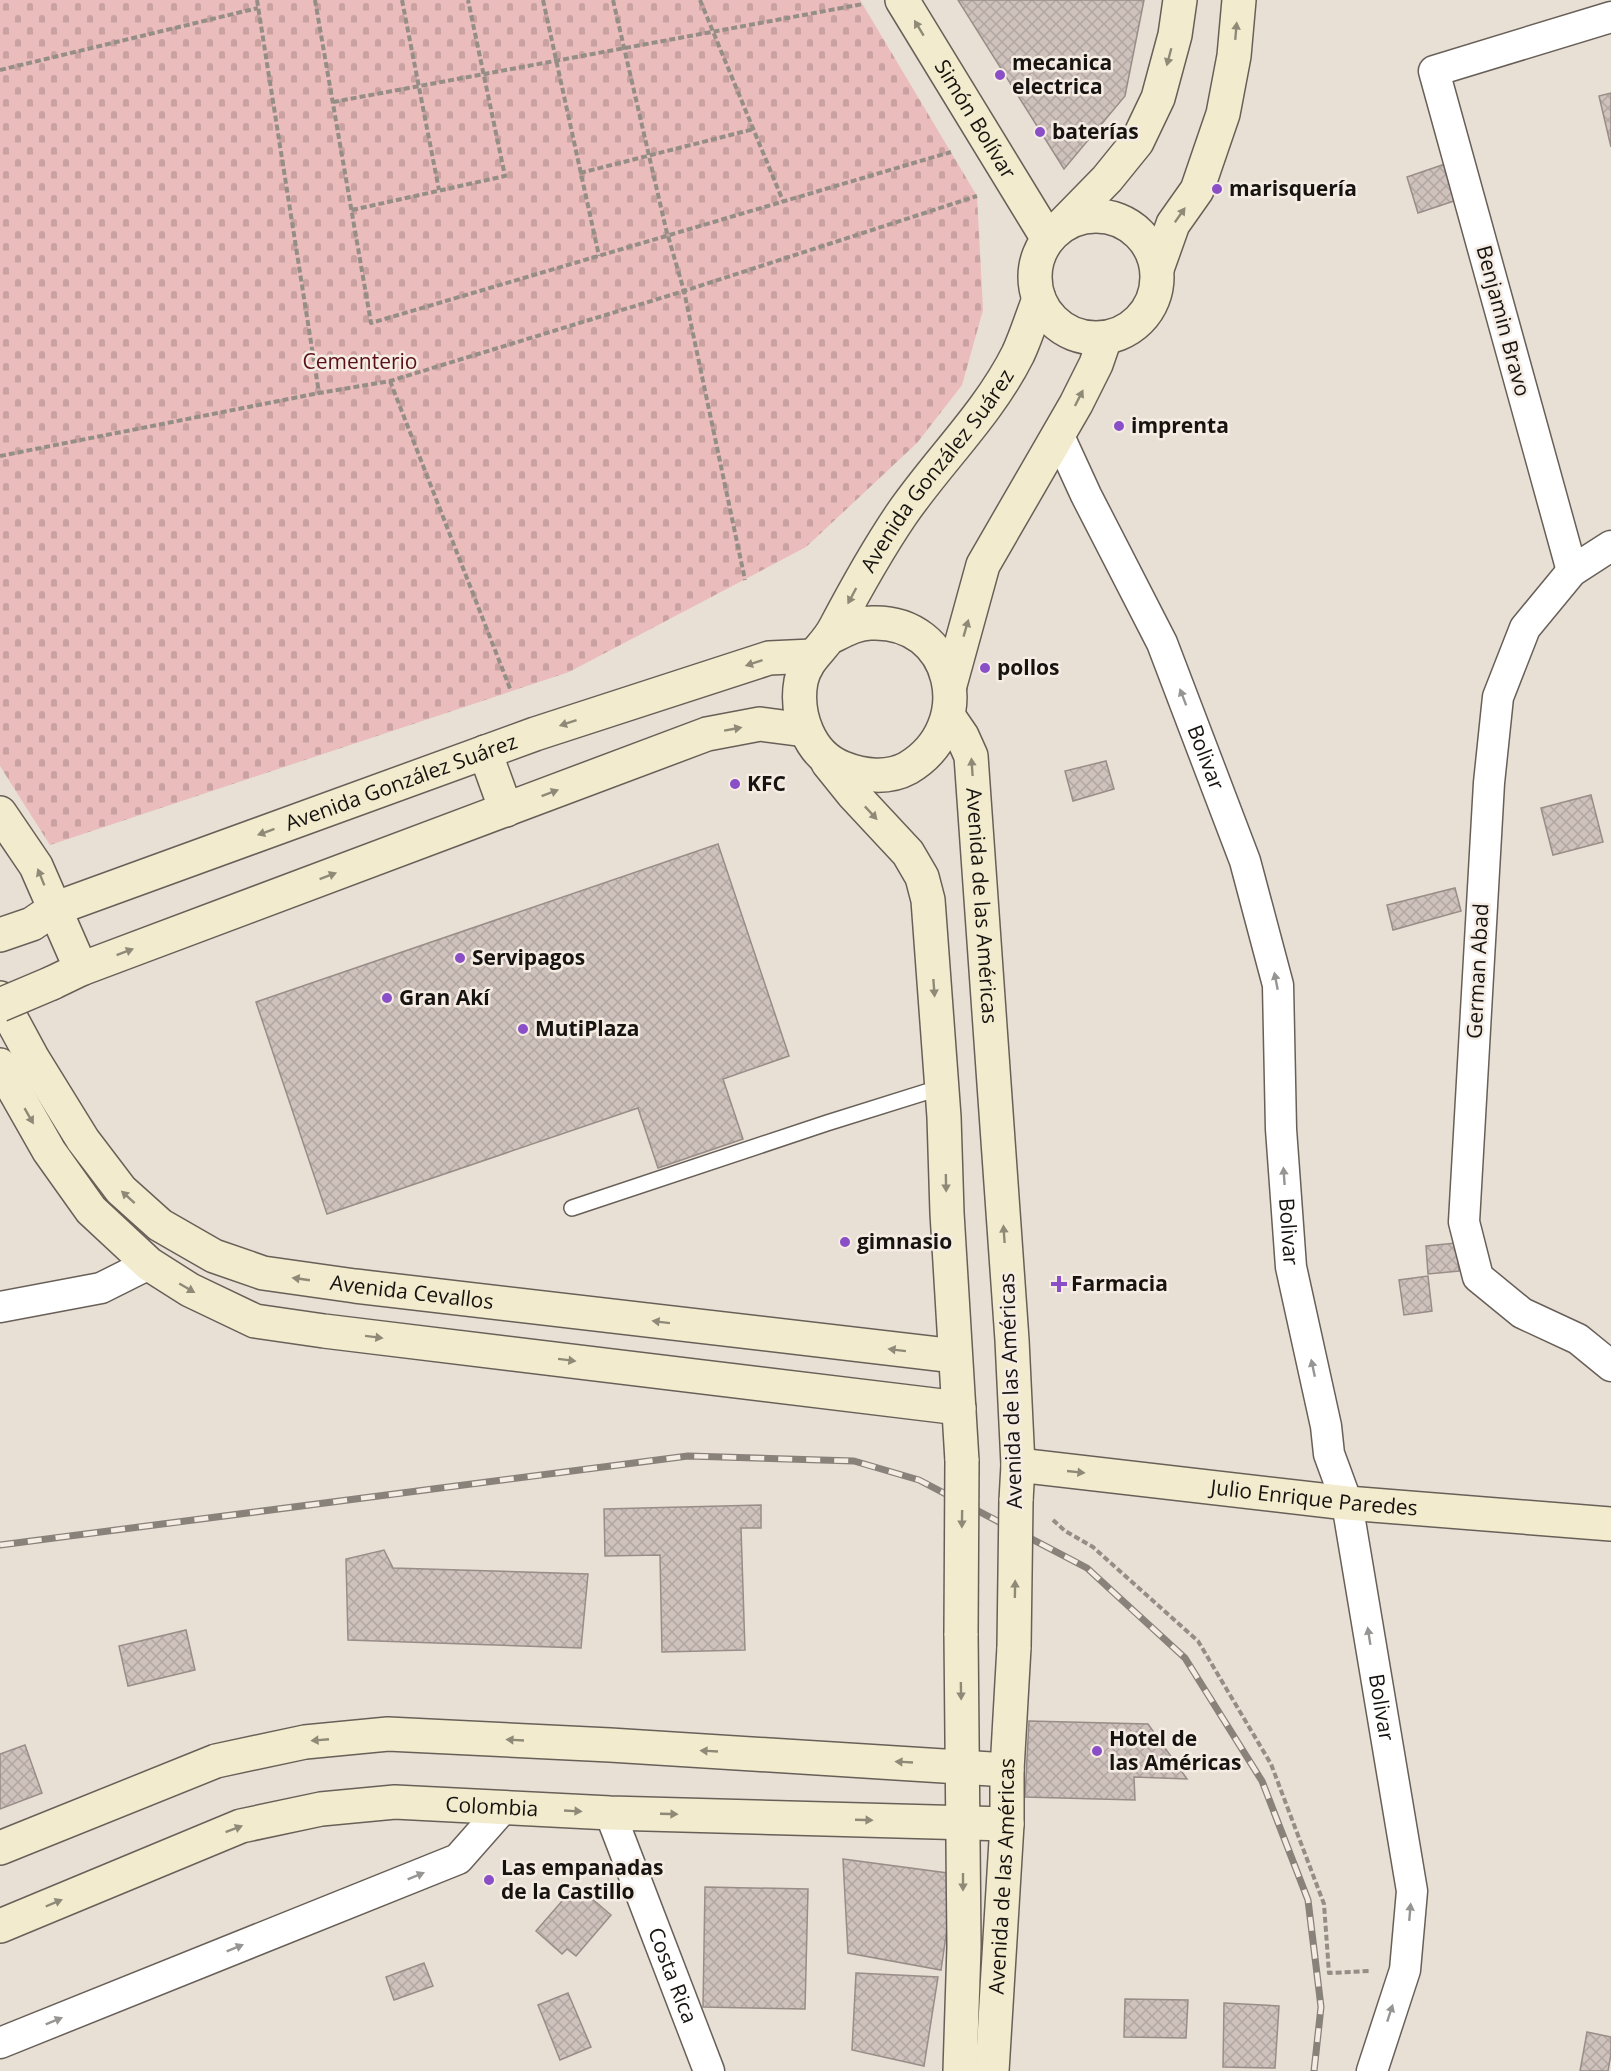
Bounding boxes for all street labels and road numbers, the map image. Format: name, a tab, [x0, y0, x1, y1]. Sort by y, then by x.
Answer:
street label: Simón Bolívar	[929, 54, 1023, 184]
street label: Benjamin Bravo	[1470, 242, 1538, 399]
street label: Avenida González Suárez	[854, 363, 1020, 577]
street label: Bolivar	[1181, 721, 1232, 794]
street label: Avenida González Suárez	[281, 727, 521, 837]
street label: Avenida de las Américas	[960, 787, 1005, 1025]
street label: German Abad	[1459, 902, 1495, 1039]
street label: Bolivar	[1273, 1197, 1306, 1267]
street label: Avenida Cevallos	[329, 1268, 495, 1315]
street label: Avenida de las Américas	[992, 1272, 1028, 1510]
street label: Julio Enrique Paredes	[1207, 1472, 1419, 1522]
street label: Bolivar	[1363, 1672, 1402, 1743]
street label: Avenida de las Américas	[982, 1757, 1021, 1995]
street label: Colombia	[445, 1790, 539, 1822]
street label: Costa Rica	[642, 1923, 704, 2027]

